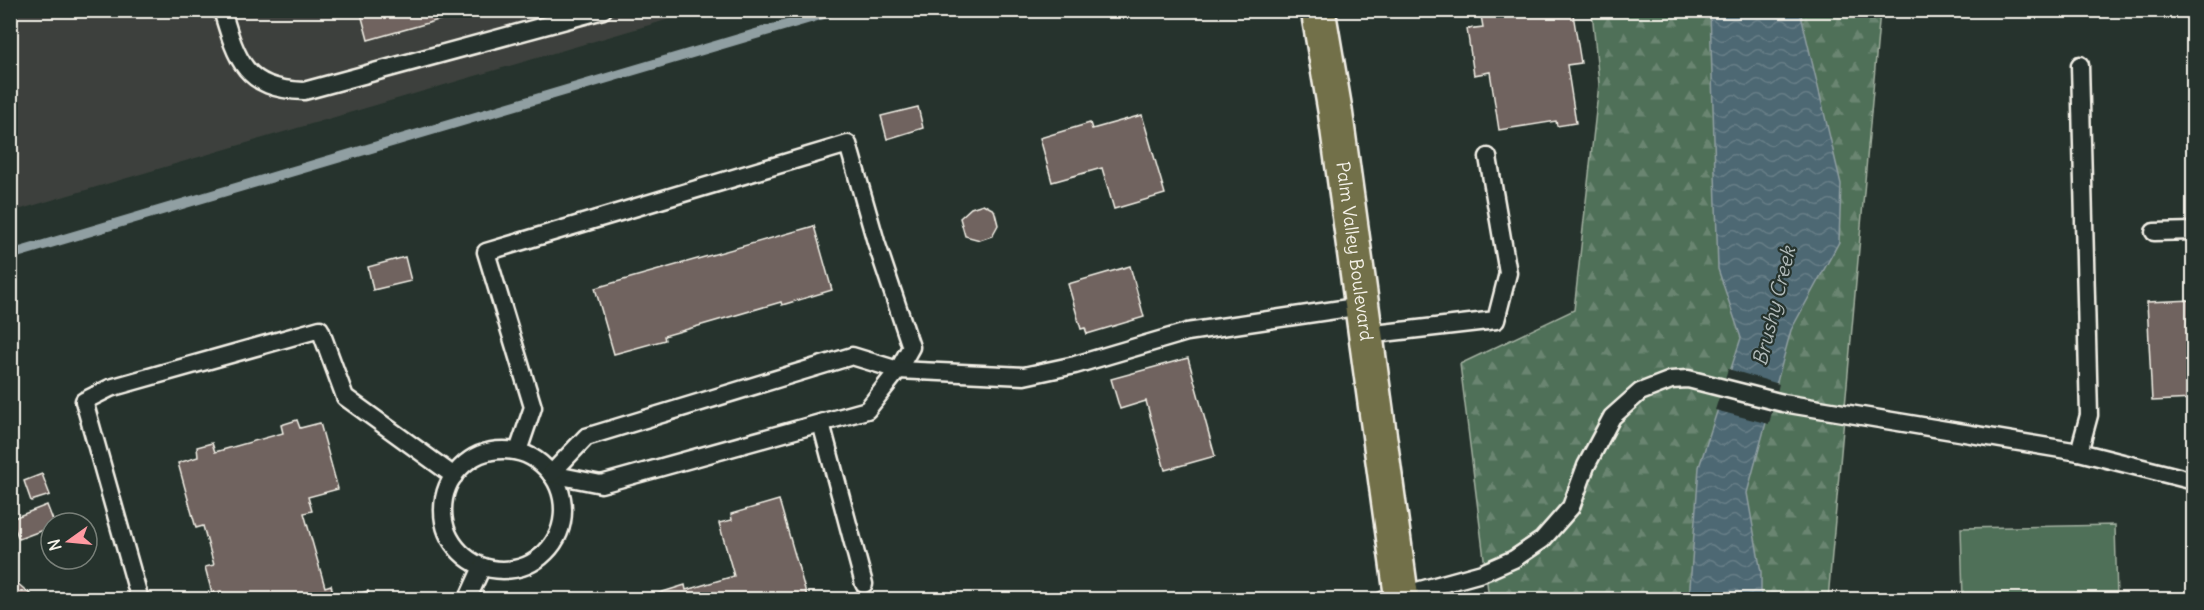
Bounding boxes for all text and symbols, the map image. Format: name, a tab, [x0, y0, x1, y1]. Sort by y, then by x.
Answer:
street label: Palm Valley Boulevard	[1331, 160, 1379, 343]
water label: Brushy Creek	[1747, 242, 1801, 368]
north arrow	[39, 511, 99, 571]
text: N	[43, 537, 66, 553]

